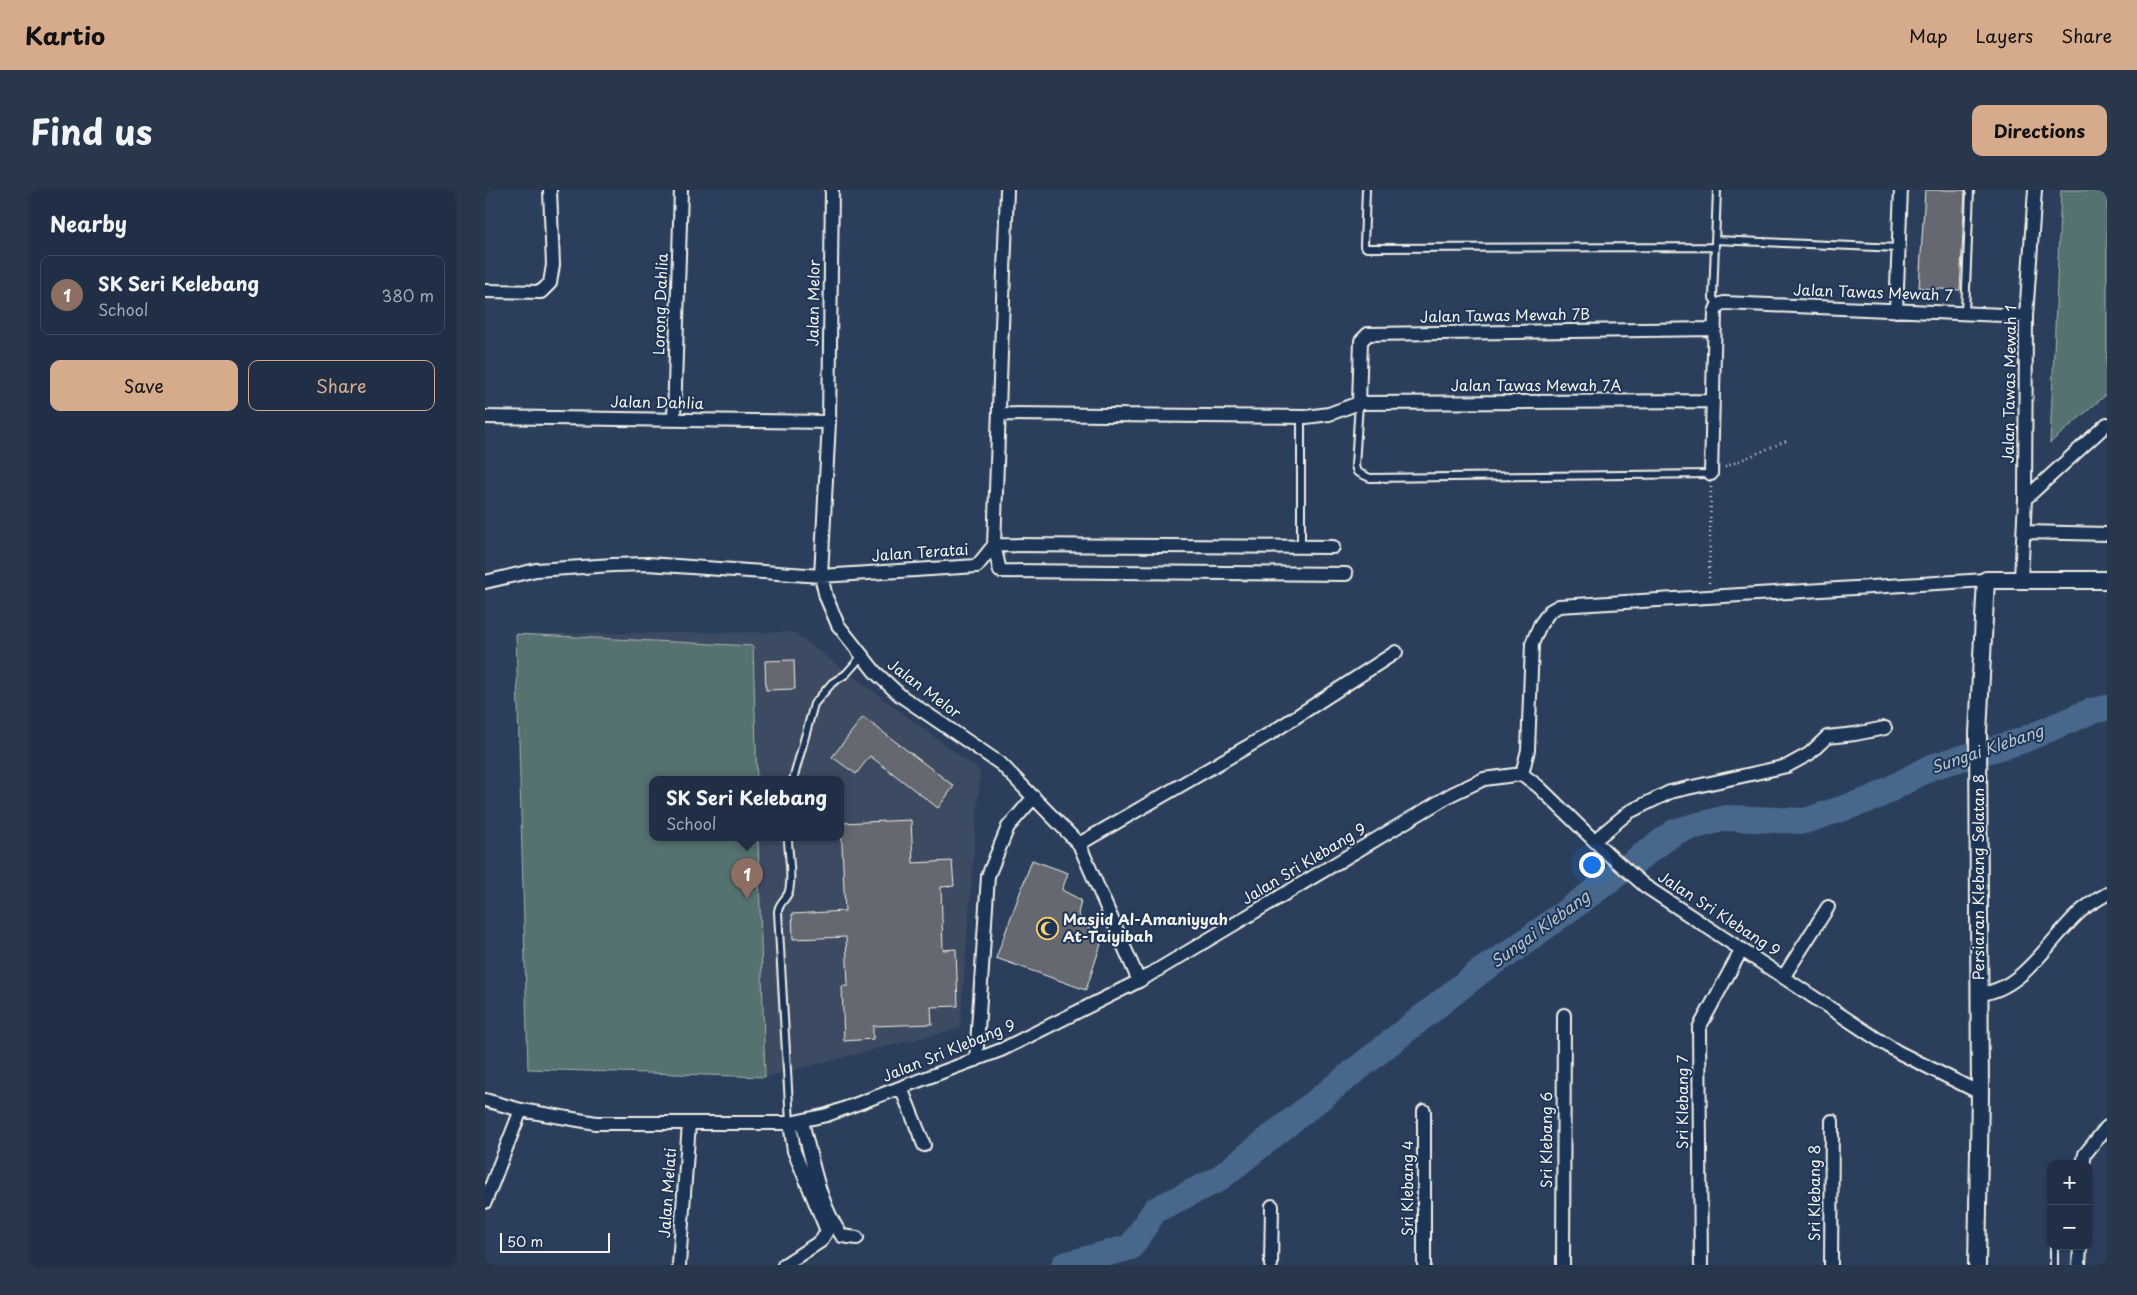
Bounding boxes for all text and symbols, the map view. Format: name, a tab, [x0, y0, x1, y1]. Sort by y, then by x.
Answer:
text: Kartio	[25, 17, 105, 53]
text: Map	[1909, 22, 1948, 49]
text: Layers	[1976, 22, 2033, 49]
text: Share	[2061, 22, 2112, 49]
text: Find us	[30, 104, 152, 157]
button: Directions	[1972, 105, 2107, 156]
text: Nearby	[50, 207, 127, 239]
street label: Lorong Dahlia	[646, 252, 673, 355]
street label: Jalan Melor	[800, 259, 825, 347]
text: SK Seri Kelebang	[98, 269, 259, 297]
street label: Jalan Tawas Mewah 7	[1793, 277, 1954, 306]
text: 1	[63, 283, 71, 307]
text: 380 m	[382, 283, 434, 307]
text: School	[98, 297, 148, 321]
street label: Jalan Tawas Mewah 7B	[1420, 302, 1590, 327]
street label: Jalan Tawas Mewah 1	[1996, 305, 2021, 463]
button: Save	[50, 360, 238, 411]
button: Share	[248, 360, 435, 411]
street label: Jalan Tawas Mewah 7A	[1451, 373, 1621, 396]
street label: Jalan Dahlia	[610, 389, 704, 414]
street label: Jalan Teratai	[871, 537, 969, 566]
street label: Jalan Melor	[883, 652, 967, 723]
water label: Sungai Klebang	[1927, 717, 2048, 779]
street label: Persiaran Klebang Selatan 8	[1966, 774, 1989, 980]
popup	[649, 776, 844, 841]
text: SK Seri Kelebang	[666, 783, 827, 811]
text: School	[666, 811, 716, 835]
street label: Jalan Sri Klebang 9	[1236, 816, 1370, 909]
your location	[1579, 852, 1605, 878]
pin: 1	[731, 858, 763, 899]
street label: Jalan Sri Klebang 9	[1654, 864, 1786, 961]
water label: Sungai Klebang	[1485, 883, 1595, 972]
place label: Masjid Al-Amaniyyah At-Taiyibah	[1063, 907, 1228, 947]
mosque icon: Masjid Al-Amaniyyah At-Taiyibah	[1035, 917, 1059, 941]
street label: Jalan Sri Klebang 9	[878, 1012, 1019, 1087]
street label: Sri Klebang 7	[1670, 1054, 1693, 1149]
street label: Sri Klebang 6	[1534, 1092, 1557, 1188]
street label: Sri Klebang 4	[1395, 1140, 1418, 1236]
street label: Sri Klebang 8	[1802, 1145, 1825, 1241]
street label: Jalan Melati	[652, 1147, 681, 1239]
map controls	[2047, 1160, 2092, 1250]
button: +	[2047, 1160, 2092, 1205]
button: −	[2047, 1205, 2092, 1250]
scale bar	[500, 1230, 610, 1253]
text: 50 m	[507, 1231, 543, 1252]

